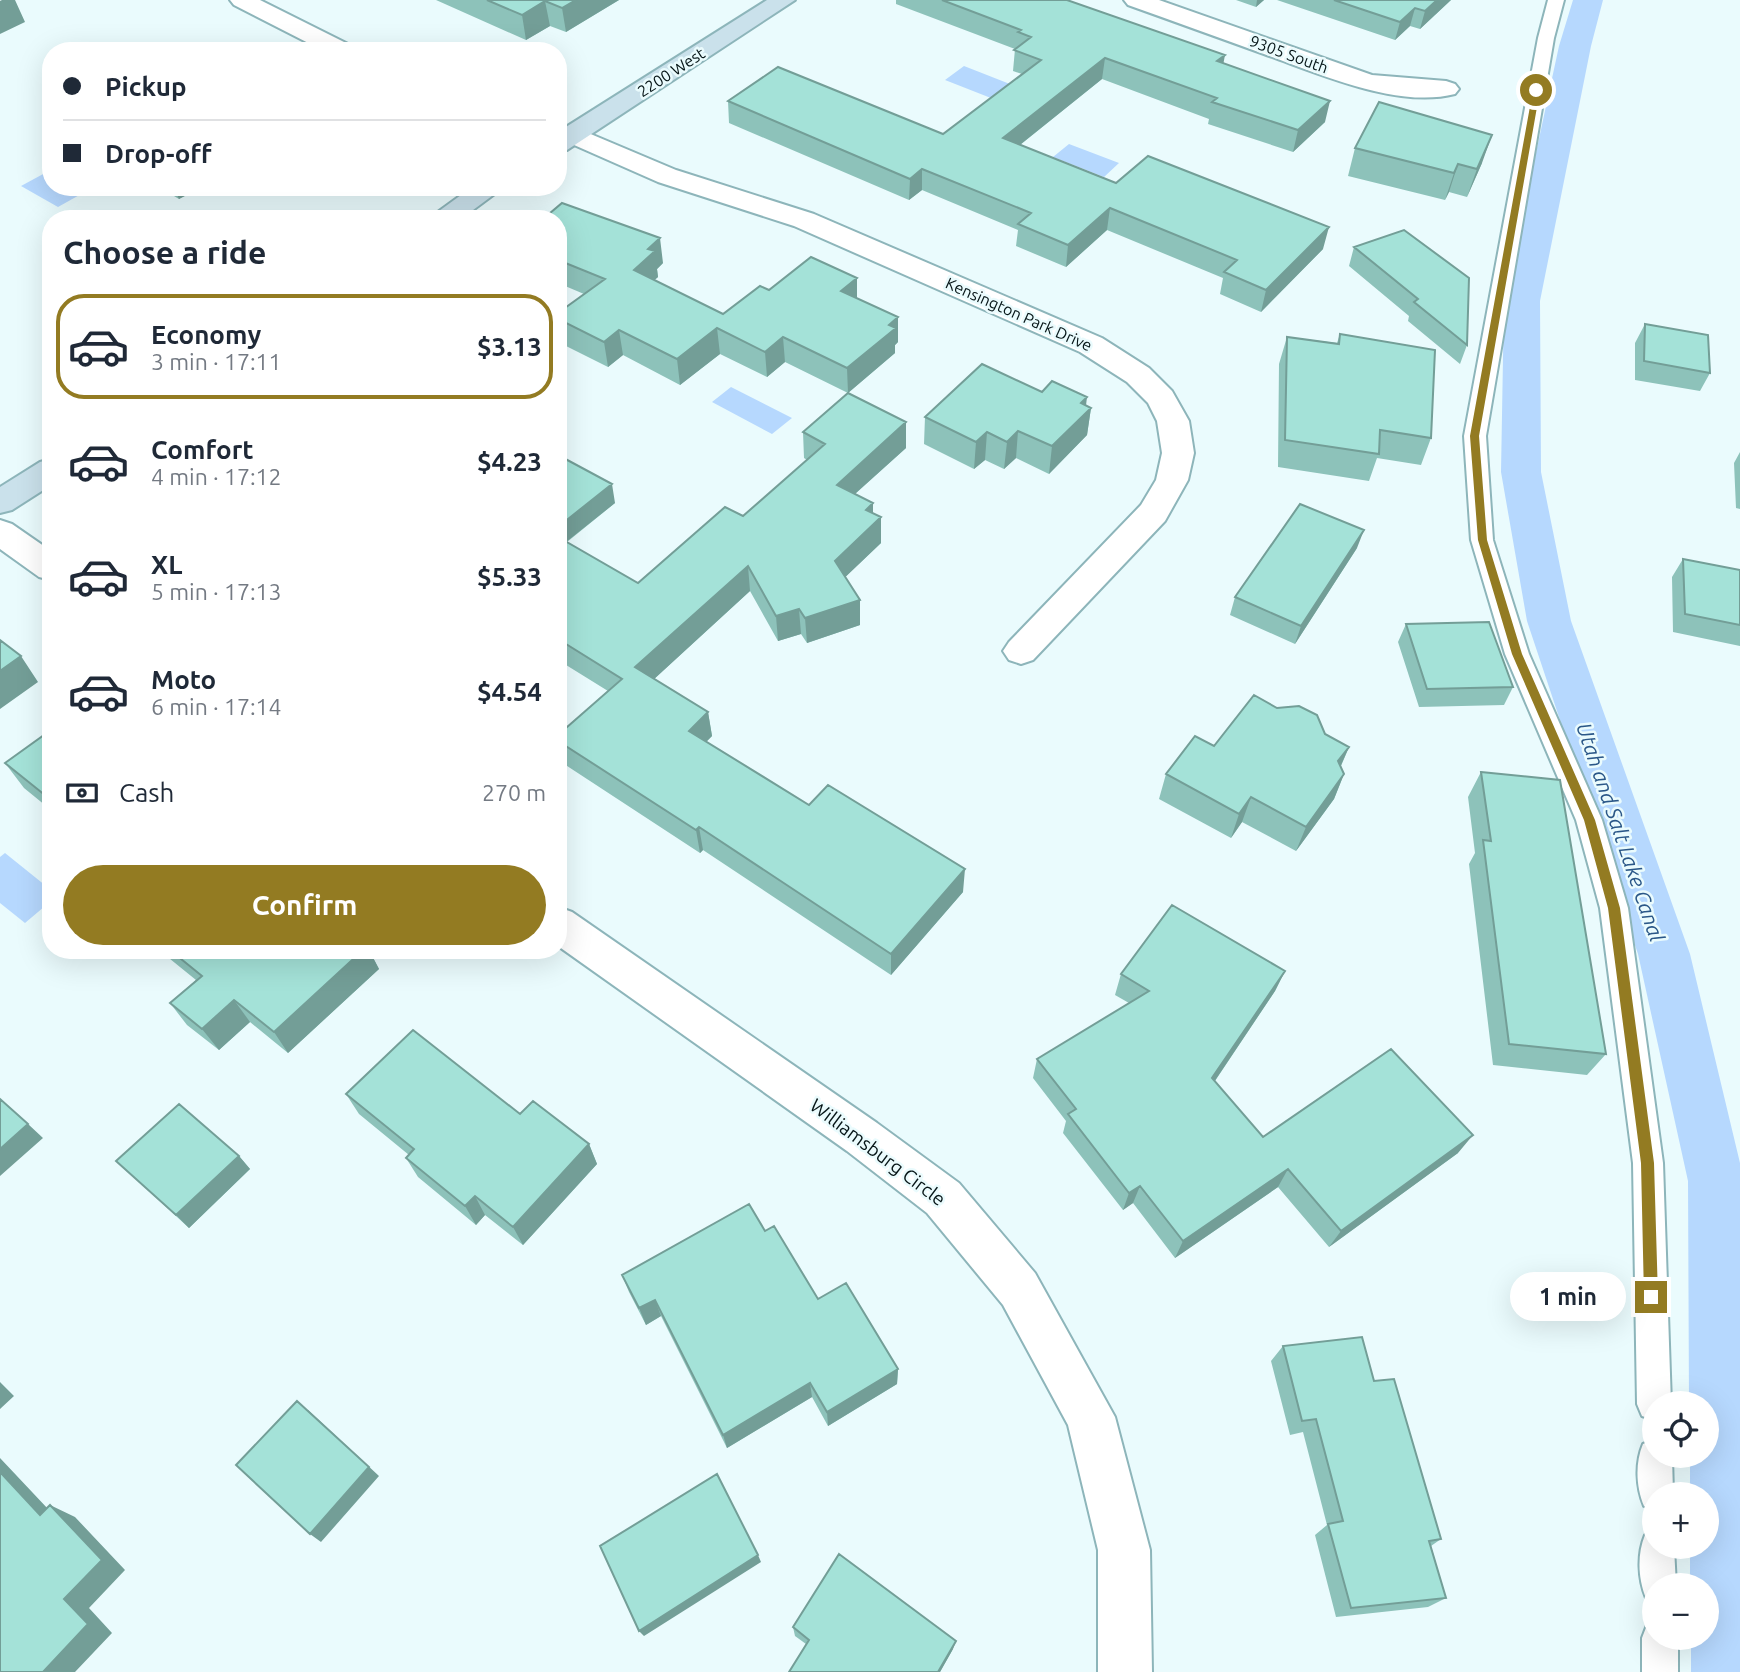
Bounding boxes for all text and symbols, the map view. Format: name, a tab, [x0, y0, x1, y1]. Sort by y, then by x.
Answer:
street label: 9305 South	[1247, 32, 1331, 76]
street label: 2200 West	[634, 43, 709, 100]
text: Pickup	[105, 72, 187, 101]
route start	[1520, 74, 1552, 106]
text: Drop-off	[105, 139, 212, 168]
text: Choose a ride	[63, 234, 266, 270]
street label: Kensington Park Drive	[943, 274, 1095, 354]
icon: car	[67, 315, 130, 378]
text: Economy	[151, 320, 261, 349]
text: $3.13	[477, 332, 542, 361]
text: 3 min · 17:11	[151, 349, 282, 374]
icon: car	[67, 430, 130, 493]
text: Comfort	[151, 435, 254, 464]
text: $4.23	[477, 447, 542, 476]
text: 4 min · 17:12	[151, 464, 282, 489]
icon: car	[67, 545, 130, 608]
text: XL	[151, 550, 182, 579]
text: $5.33	[477, 562, 542, 591]
text: 5 min · 17:13	[151, 579, 282, 604]
icon: car	[67, 660, 130, 723]
text: Moto	[151, 665, 216, 694]
text: $4.54	[477, 677, 542, 706]
text: 6 min · 17:14	[151, 694, 282, 719]
water label: Utah and Salt Lake Canal	[1572, 719, 1670, 945]
icon: cash	[63, 774, 101, 812]
text: Cash	[119, 778, 174, 807]
text: 270 m	[482, 780, 546, 805]
button: Confirm	[63, 865, 546, 945]
street label: Williamsburg Circle	[806, 1094, 950, 1210]
callout: 1 min	[1511, 1272, 1626, 1322]
route end	[1635, 1281, 1667, 1313]
text: 1 min	[1539, 1284, 1597, 1309]
map controls	[1642, 1391, 1719, 1650]
button: locate	[1642, 1391, 1719, 1468]
button: +	[1642, 1482, 1719, 1559]
button: −	[1642, 1573, 1719, 1650]

